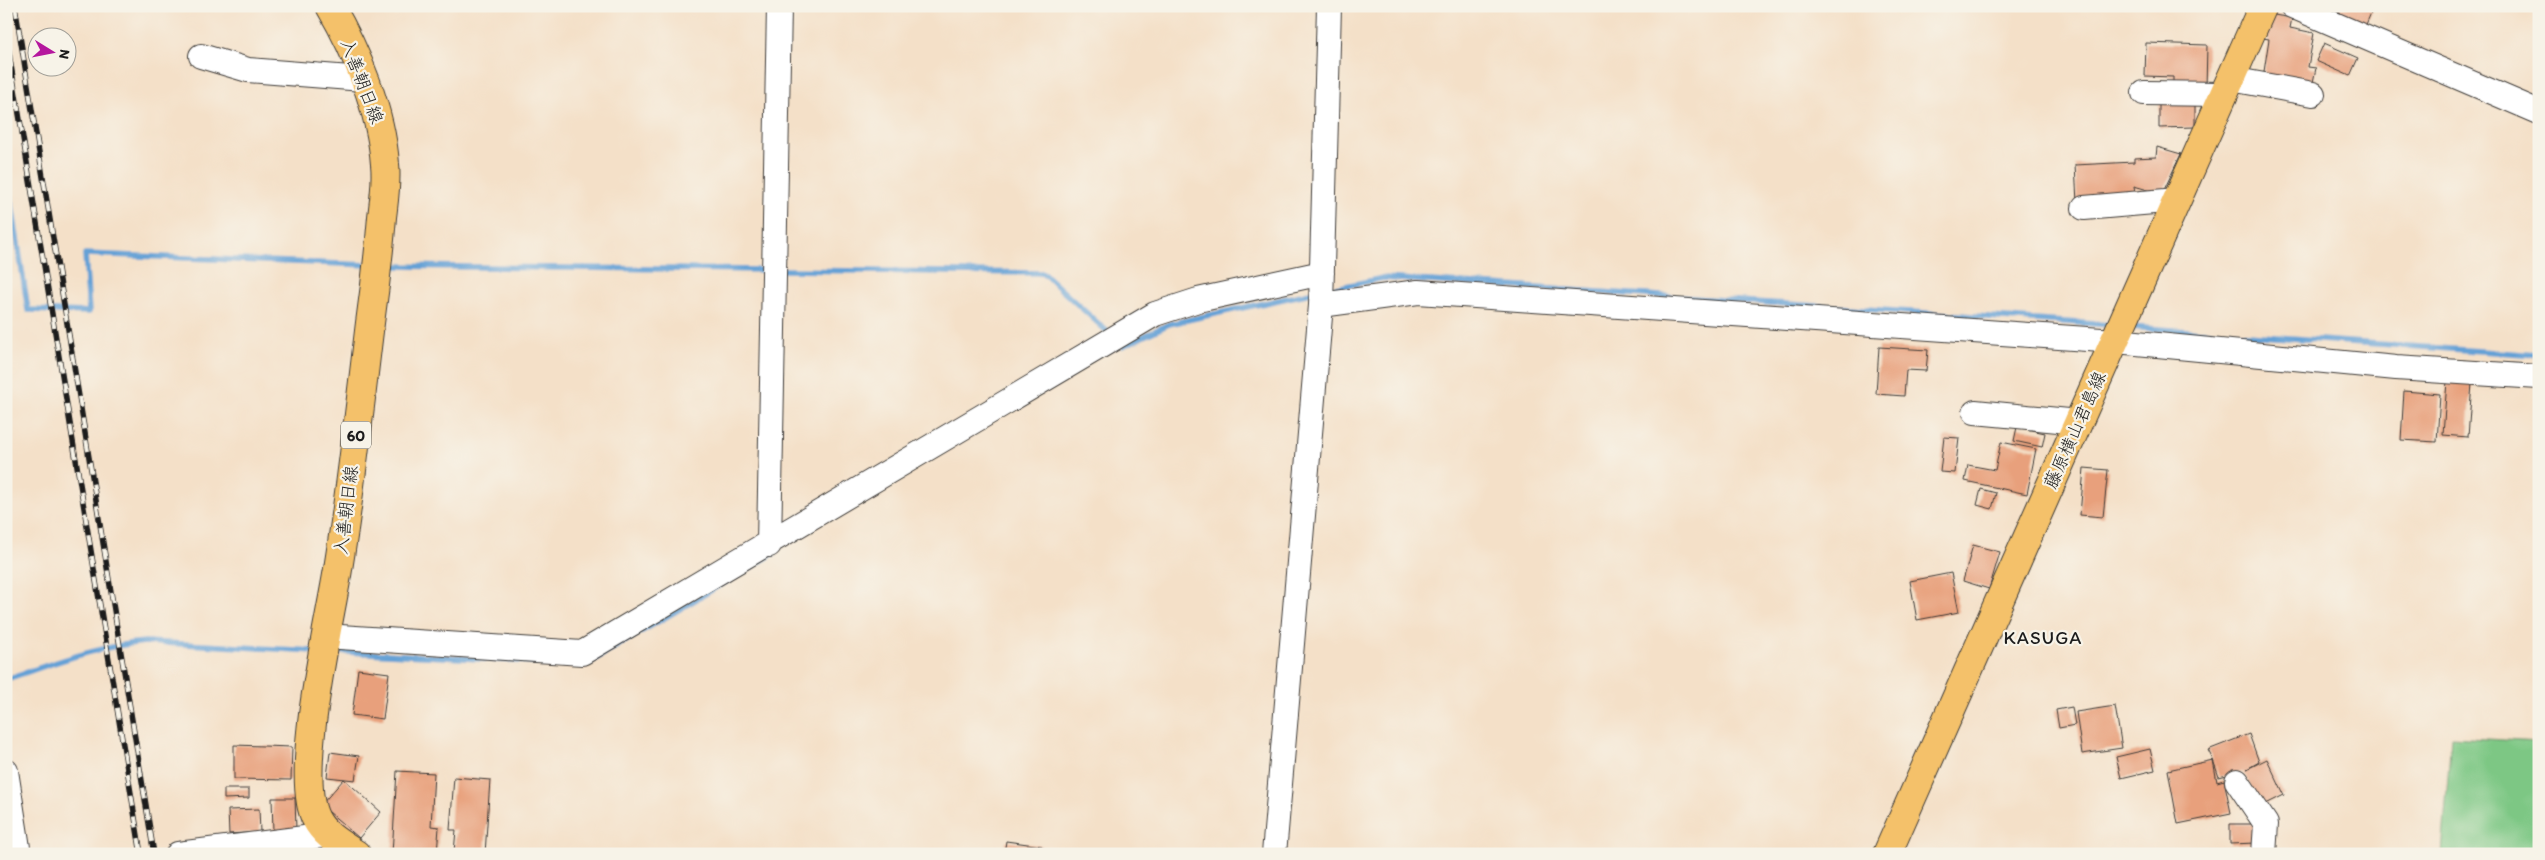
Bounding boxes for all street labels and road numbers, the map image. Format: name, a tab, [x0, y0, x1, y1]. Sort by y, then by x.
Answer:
street label: 入善朝日線	[336, 35, 388, 127]
street label: 藤原横山君島線	[2039, 368, 2111, 492]
road number: 60	[341, 422, 371, 448]
street label: 入善朝日線	[330, 464, 362, 556]

